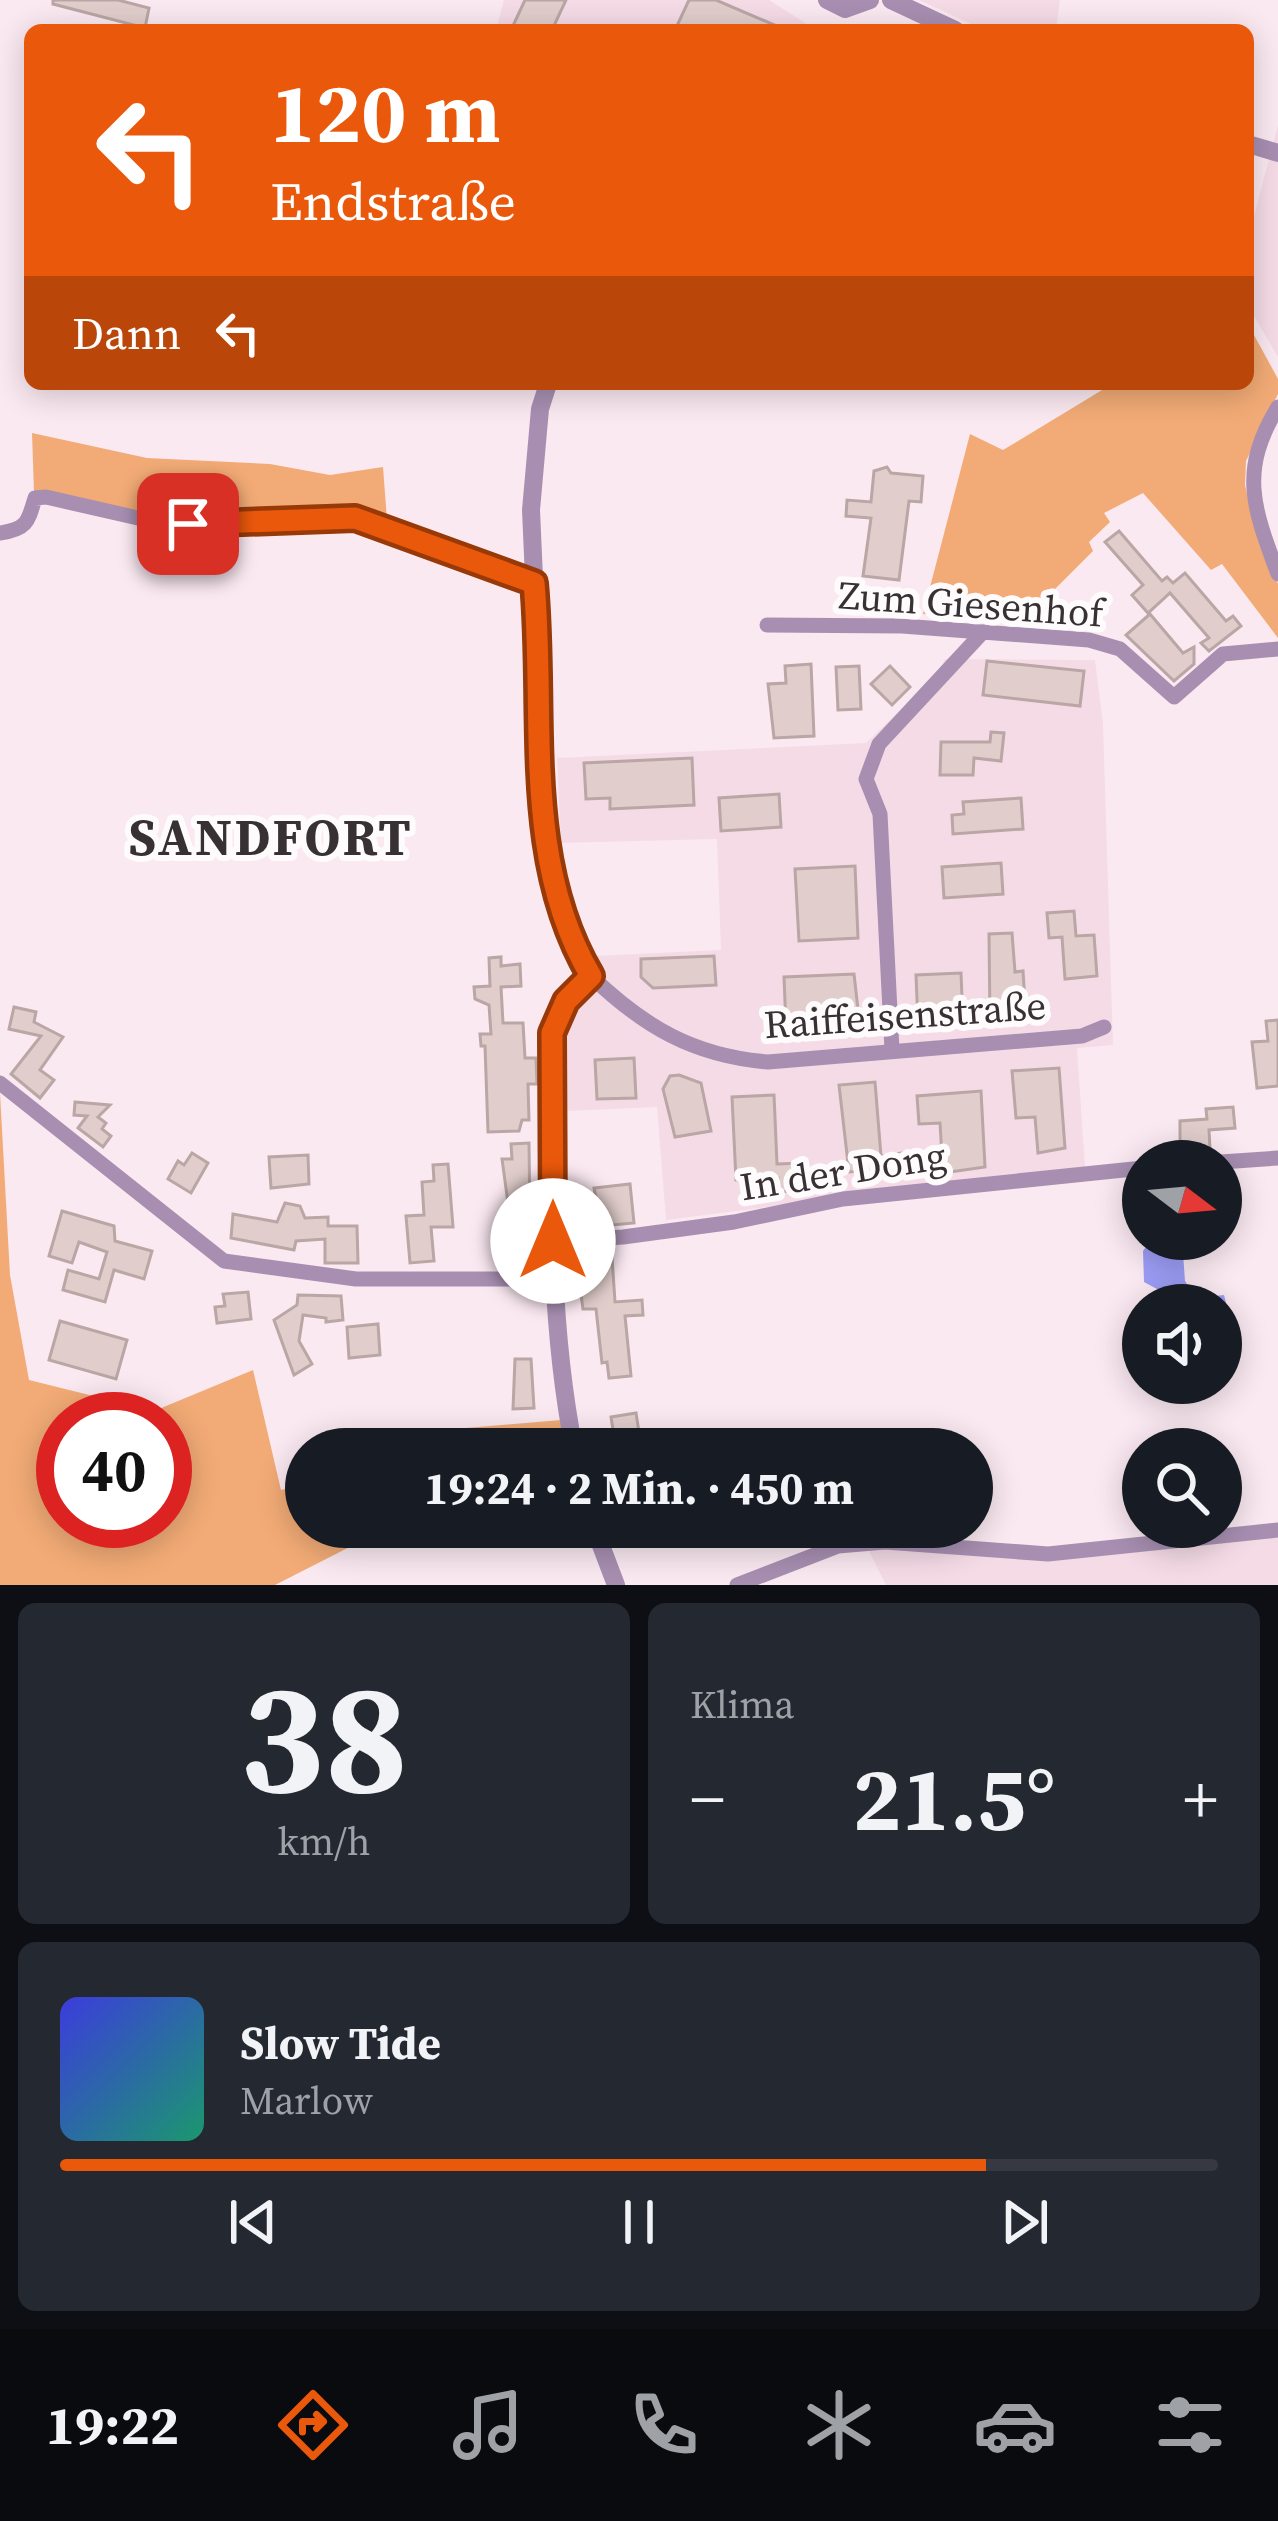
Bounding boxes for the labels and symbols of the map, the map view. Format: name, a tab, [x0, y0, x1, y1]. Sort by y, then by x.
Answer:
pin	[137, 473, 239, 575]
street label: Zum Giesenhof	[837, 568, 1108, 640]
district label: SANDFORT	[129, 802, 413, 872]
street label: Raiffeisenstraße	[762, 979, 1048, 1051]
street label: In der Dong	[736, 1129, 950, 1213]
north arrow	[1122, 1140, 1242, 1260]
position arrow	[490, 1178, 616, 1304]
speed limit sign: 40	[36, 1392, 192, 1548]

